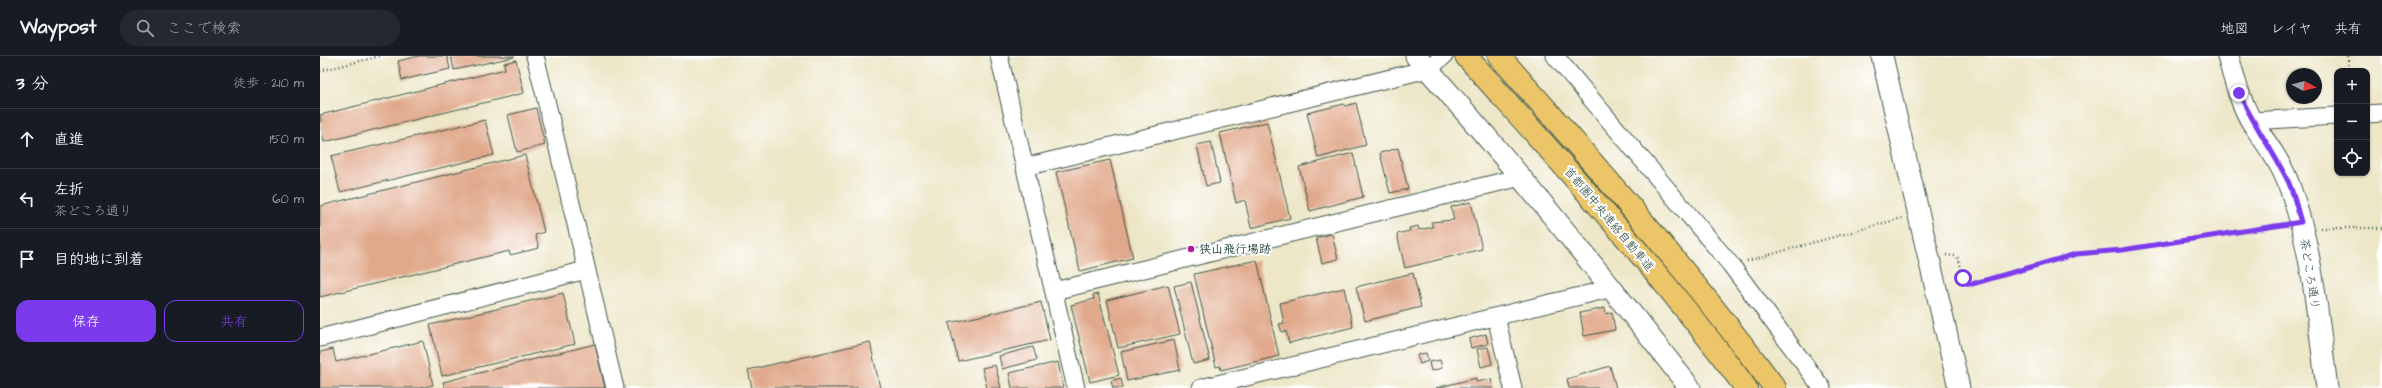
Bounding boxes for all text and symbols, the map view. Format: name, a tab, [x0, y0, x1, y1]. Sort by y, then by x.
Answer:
search box	[120, 10, 400, 46]
text: Waypost	[20, 14, 96, 41]
icon: search	[134, 17, 156, 39]
text: ここで検索	[166, 18, 241, 39]
text: 地図	[2221, 19, 2249, 39]
text: レイヤ	[2271, 19, 2312, 39]
text: 共有	[2334, 19, 2362, 39]
north arrow	[2286, 68, 2322, 104]
map controls	[2334, 68, 2370, 176]
button: +	[2334, 68, 2370, 104]
text: 3 分	[16, 72, 48, 96]
text: 徒歩 · 210 m	[233, 74, 304, 92]
route end	[2230, 84, 2248, 102]
button: −	[2334, 104, 2370, 140]
icon: ahead	[16, 128, 38, 150]
text: 直進	[54, 129, 84, 150]
text: 150 m	[270, 130, 304, 148]
button: locate	[2334, 140, 2370, 176]
street label: 首都圏中央連絡自動車道	[1560, 163, 1658, 275]
text: 左折	[54, 179, 84, 200]
icon: left	[16, 188, 38, 210]
text: 60 m	[272, 190, 304, 208]
text: 茶どころ通り	[54, 202, 132, 220]
street label: 茶どころ通り	[2295, 237, 2324, 311]
place label: 狭山飛行場跡	[1199, 241, 1271, 258]
marker: 狭山飛行場跡	[1186, 244, 1196, 254]
icon: arrive	[16, 248, 38, 270]
text: 目的地に到着	[54, 249, 144, 270]
route start	[1954, 269, 1972, 287]
button: 保存	[16, 300, 156, 342]
button: 共有	[164, 300, 304, 342]

